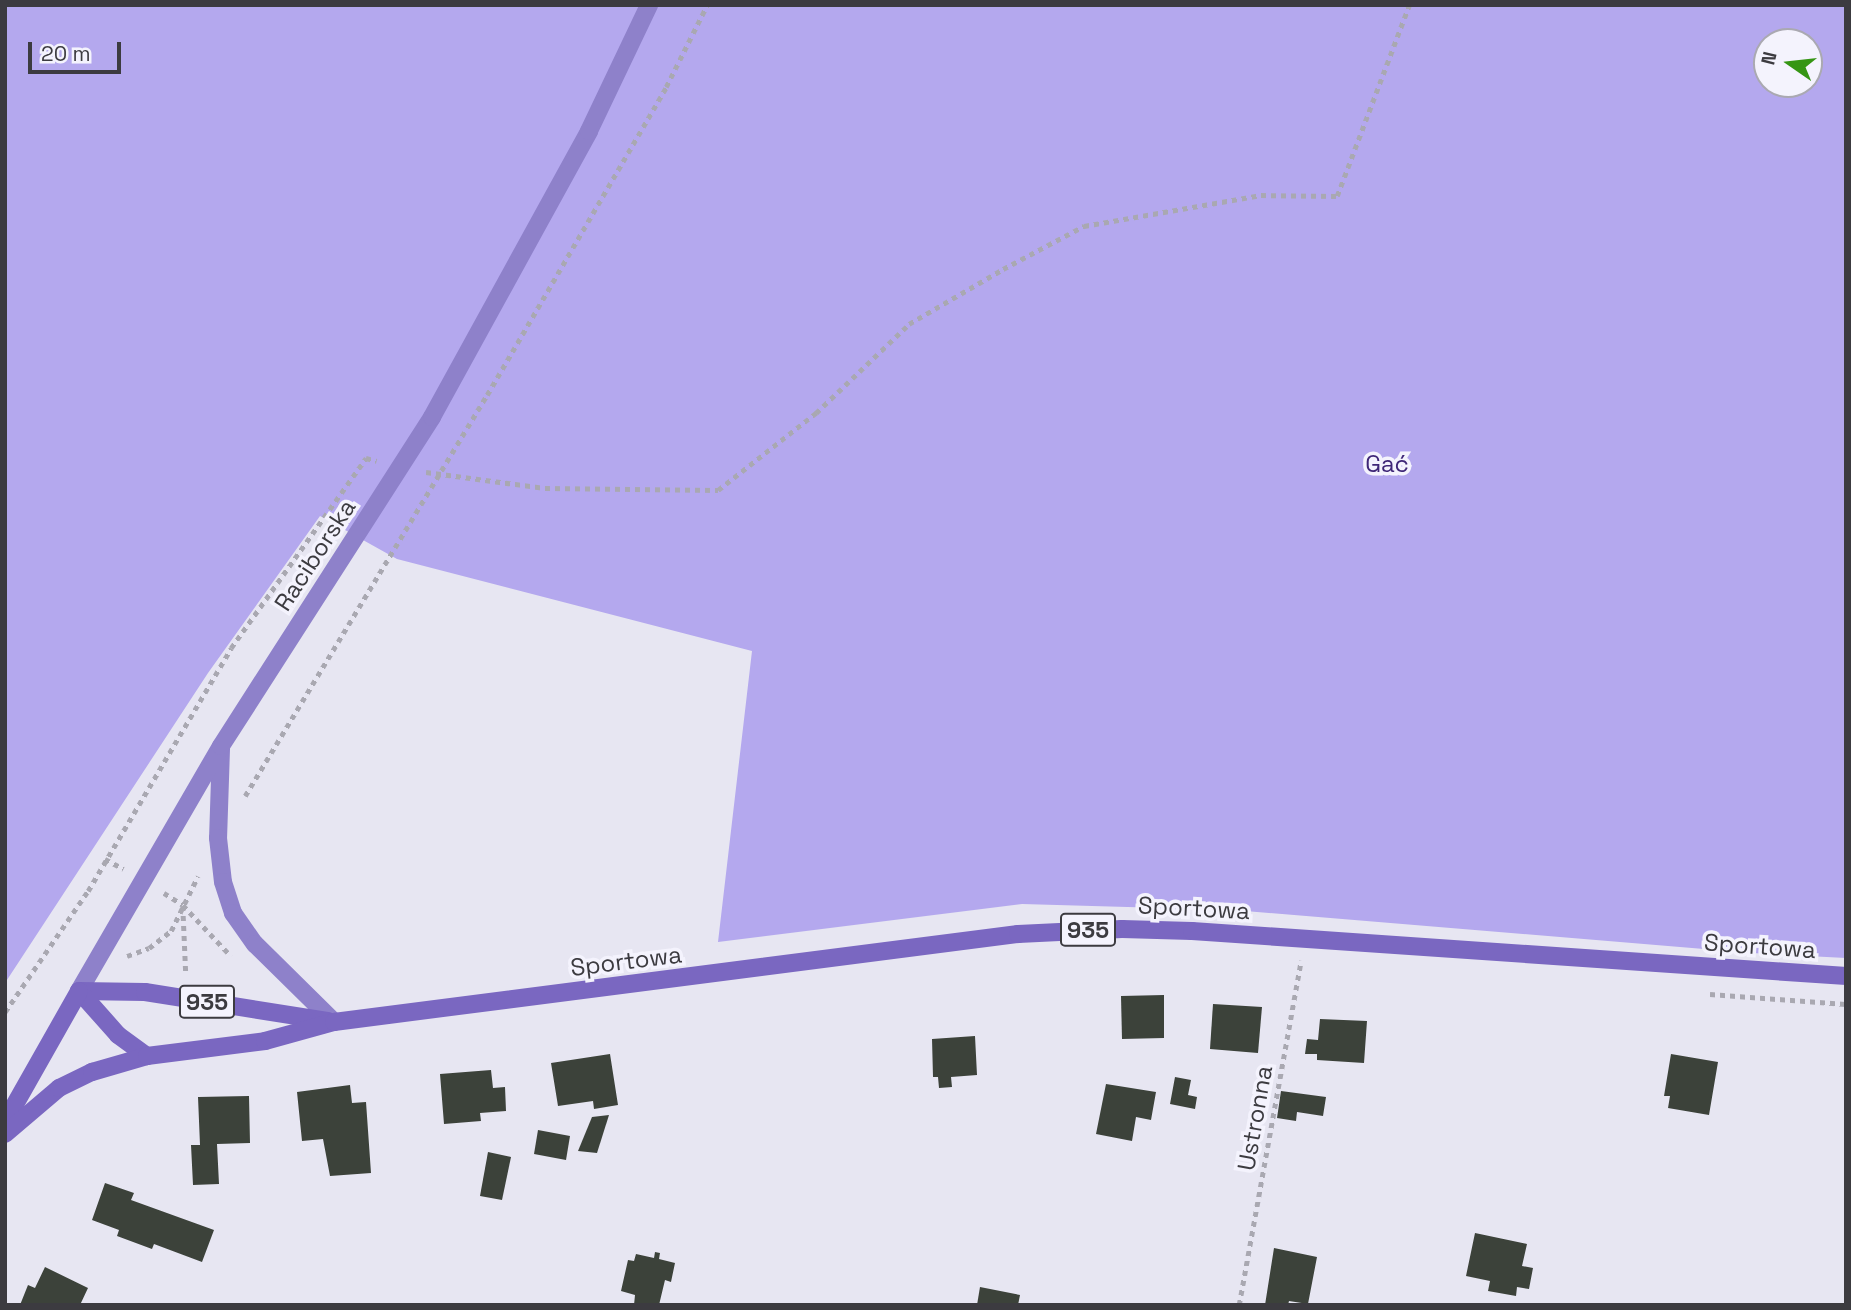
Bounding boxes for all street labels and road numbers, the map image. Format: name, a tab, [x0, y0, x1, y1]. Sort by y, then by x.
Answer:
street label: Raciborska	[268, 494, 362, 616]
street label: Sportowa	[1137, 891, 1251, 925]
road number: 935	[1060, 911, 1116, 950]
street label: Sportowa	[1703, 928, 1817, 964]
street label: Sportowa	[569, 940, 683, 982]
road number: 935	[179, 982, 235, 1021]
street label: Ustronna	[1232, 1063, 1278, 1173]

